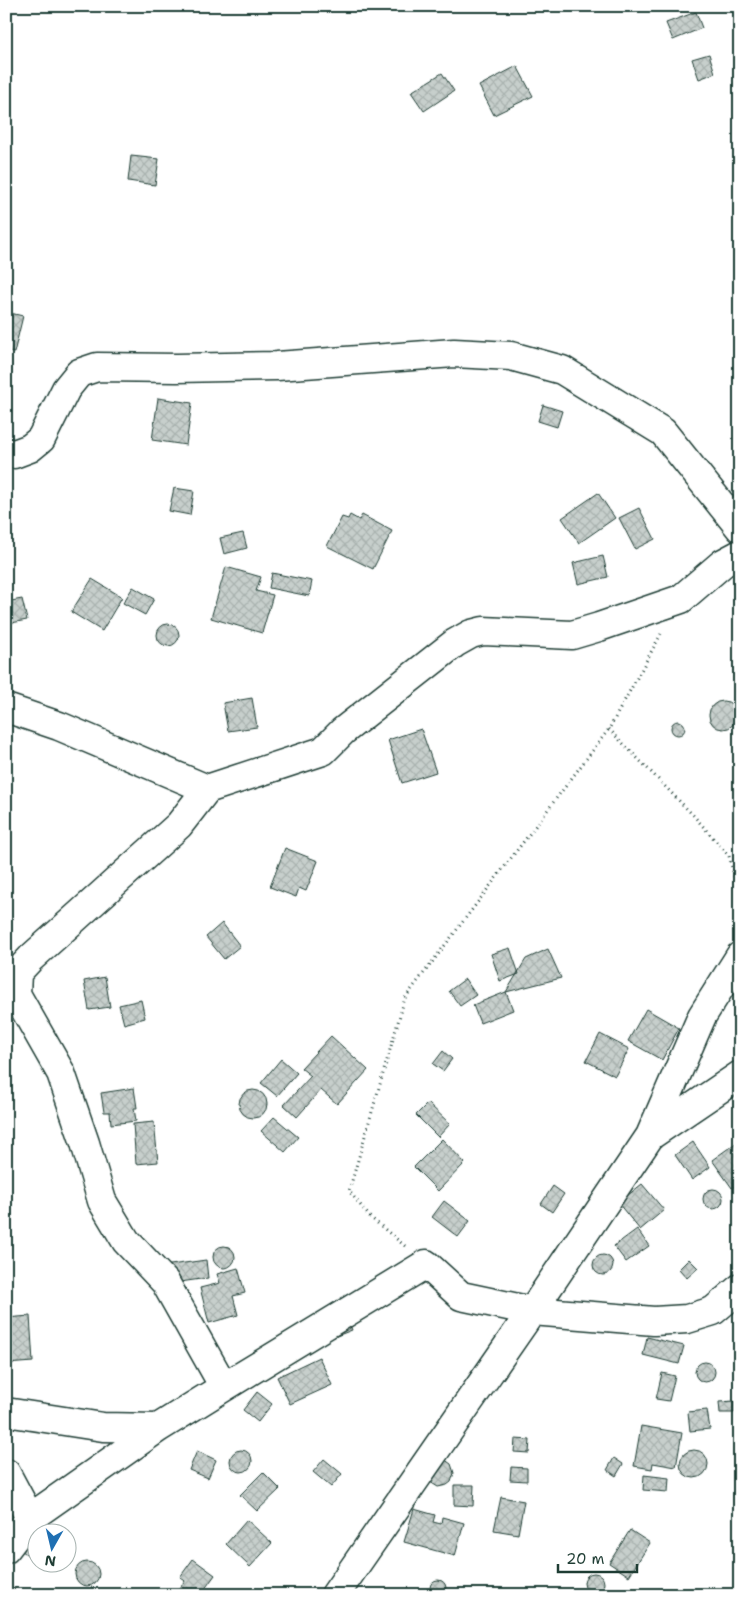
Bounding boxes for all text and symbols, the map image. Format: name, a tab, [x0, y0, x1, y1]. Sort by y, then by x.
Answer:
north arrow	[28, 1524, 78, 1574]
scale bar	[558, 1541, 637, 1573]
text: 20 m	[566, 1549, 605, 1569]
text: N	[43, 1551, 57, 1571]

